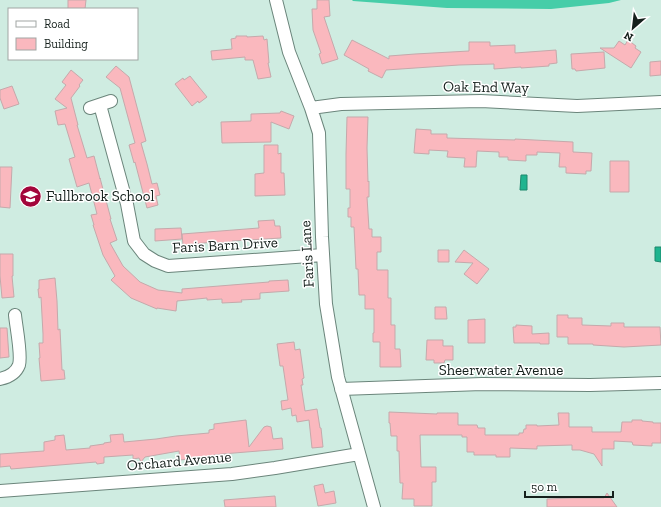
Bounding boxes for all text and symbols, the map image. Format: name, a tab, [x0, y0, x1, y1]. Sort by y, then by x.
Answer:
legend	[8, 8, 138, 60]
north arrow	[613, 8, 653, 48]
text: Road	[44, 17, 70, 31]
text: N	[621, 28, 635, 44]
text: Building	[44, 37, 88, 51]
street label: Oak End Way	[443, 77, 529, 97]
school or university icon: Fullbrook School	[18, 183, 44, 209]
place label: Fullbrook School	[46, 187, 154, 205]
street label: Faris Lane	[296, 220, 318, 288]
street label: Faris Barn Drive	[172, 233, 278, 257]
street label: Sheerwater Avenue	[439, 361, 563, 379]
street label: Orchard Avenue	[126, 447, 232, 475]
scale bar	[525, 473, 613, 499]
text: 50 m	[531, 480, 558, 494]

